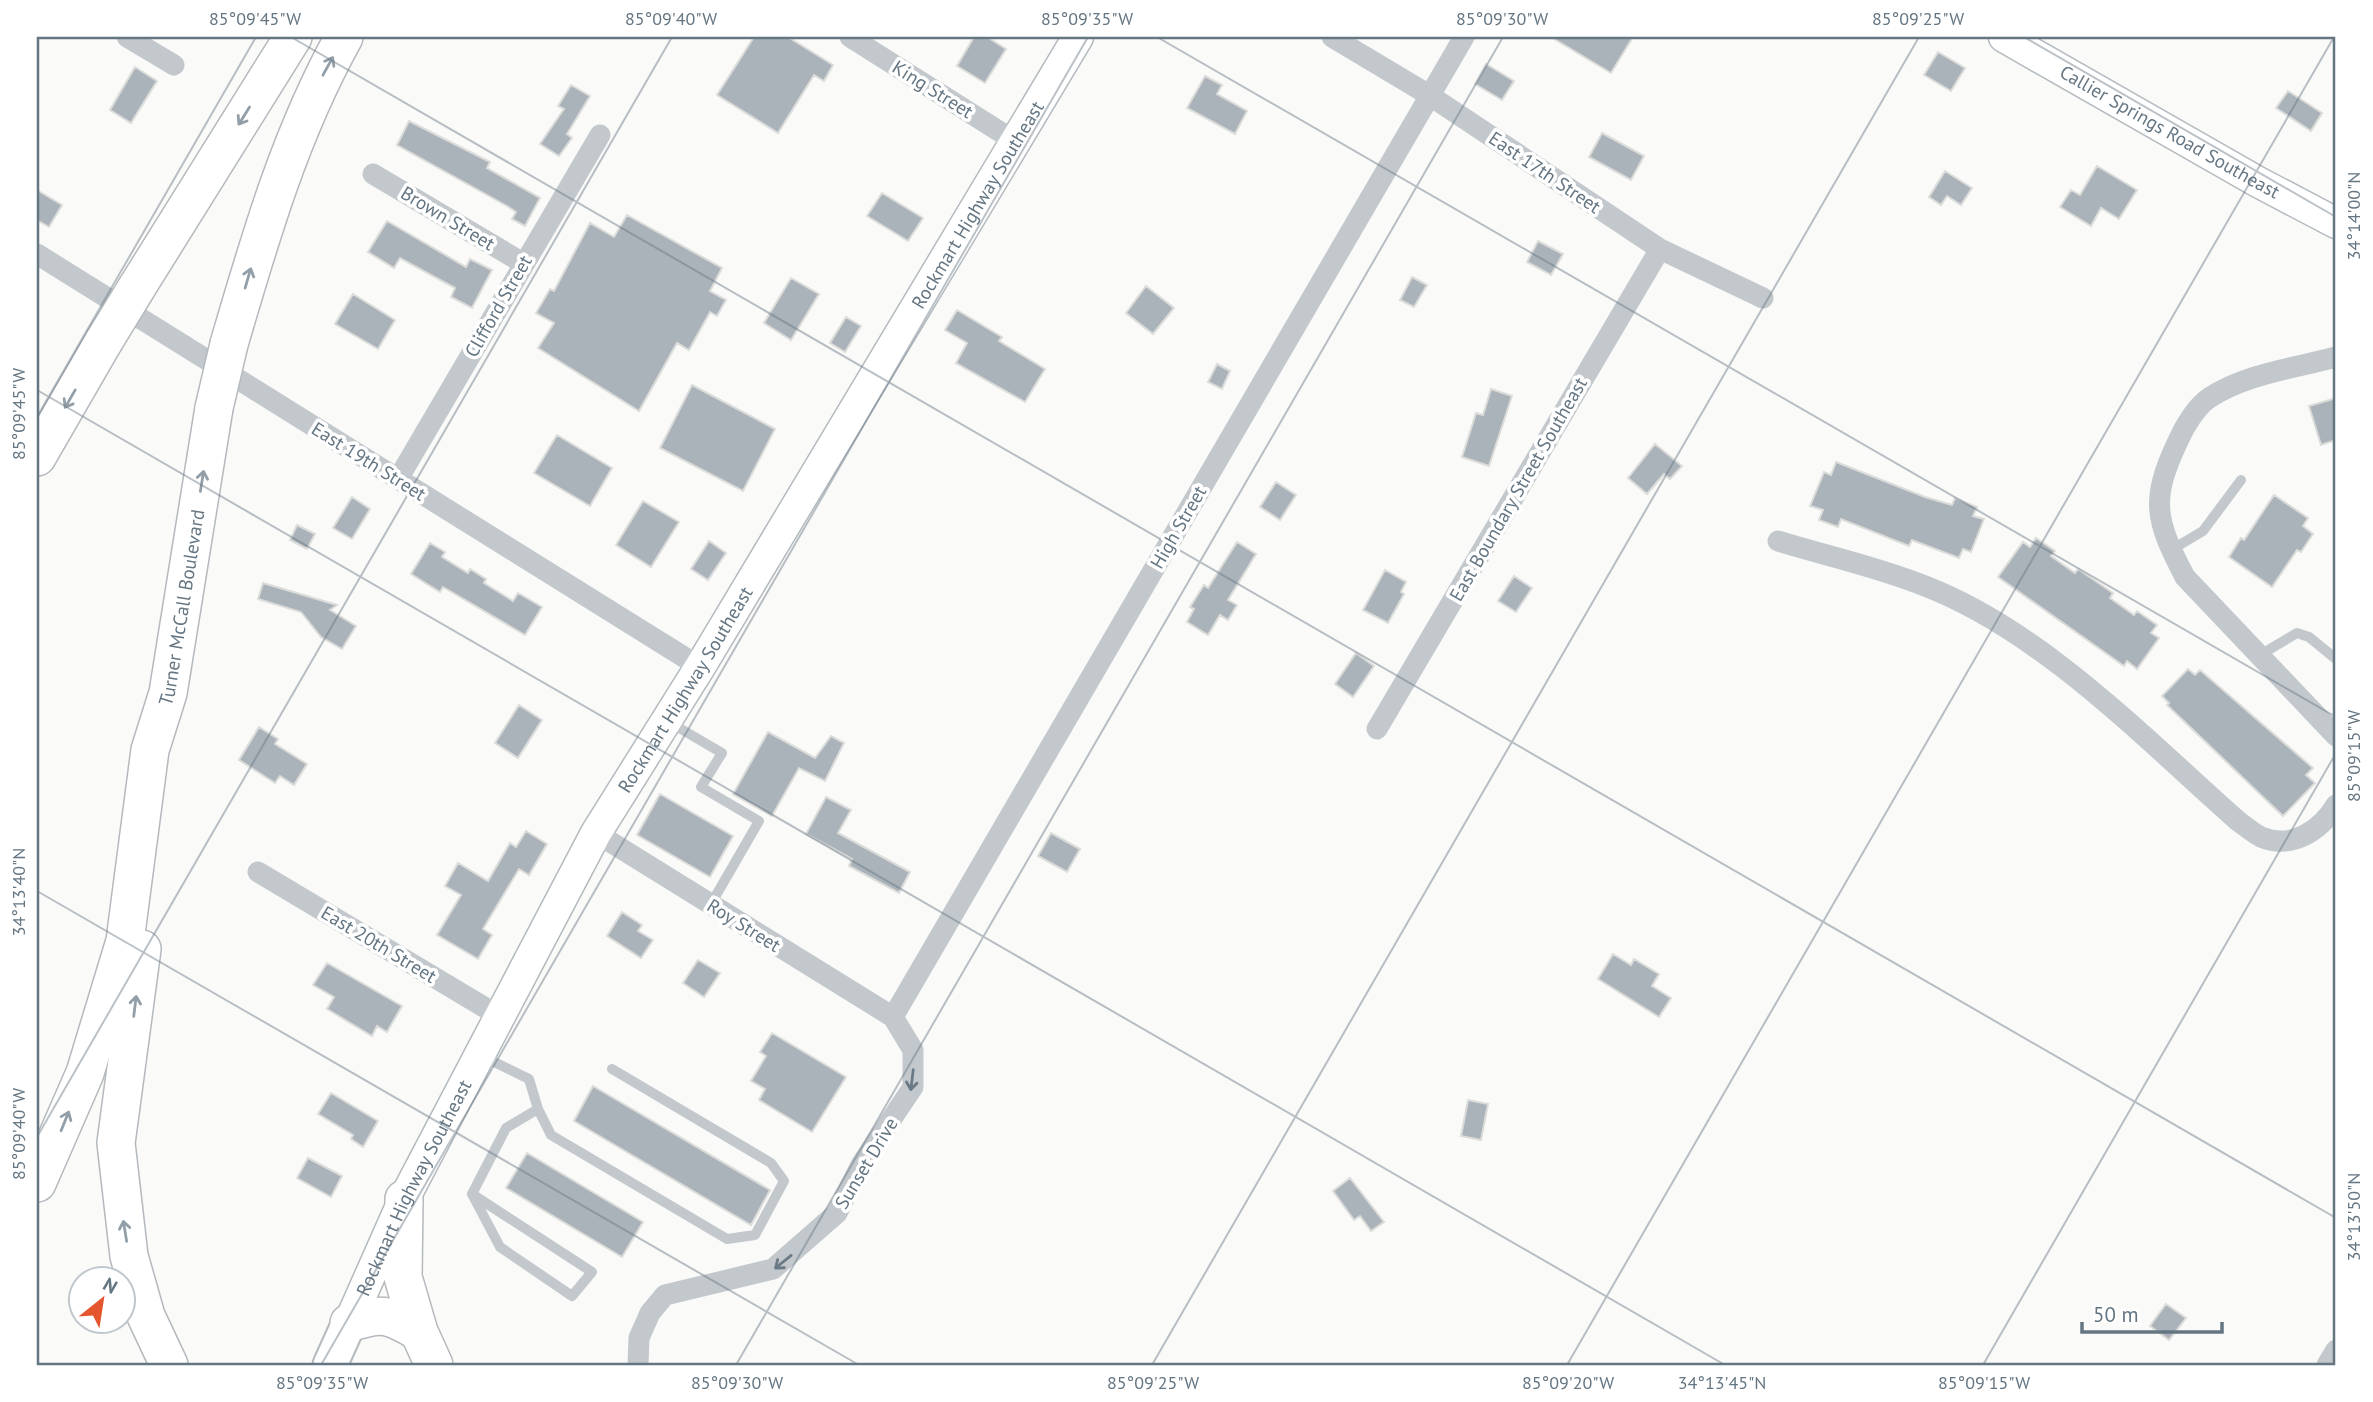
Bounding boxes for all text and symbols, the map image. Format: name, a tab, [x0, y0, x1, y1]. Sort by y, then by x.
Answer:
text: 85°09'45"W	[209, 7, 301, 30]
text: 85°09'40"W	[625, 7, 717, 30]
text: 85°09'35"W	[1041, 7, 1133, 30]
text: 85°09'30"W	[1456, 7, 1548, 30]
text: 85°09'25"W	[1872, 7, 1964, 30]
street label: King Street	[888, 55, 978, 124]
one-way arrow	[322, 56, 335, 77]
street label: Callier Springs Road Southeast	[2056, 59, 2285, 204]
street label: Rockmart Highway Southeast	[906, 96, 1049, 313]
one-way arrow	[237, 106, 252, 125]
street label: East 17th Street	[1484, 126, 1606, 219]
text: 34°14'00"N	[2342, 172, 2365, 260]
street label: Brown Street	[397, 181, 500, 256]
street label: Clifford Street	[459, 250, 537, 361]
one-way arrow	[243, 268, 256, 290]
text: 85°09'45"W	[7, 368, 30, 460]
street label: East Boundary Street Southeast	[1444, 372, 1592, 605]
one-way arrow	[63, 389, 77, 409]
street label: East 19th Street	[307, 416, 431, 506]
one-way arrow	[196, 470, 209, 493]
street label: High Street	[1145, 481, 1212, 573]
street label: Turner McCall Boulevard	[153, 508, 209, 709]
street label: Rockmart Highway Southeast	[612, 581, 758, 797]
text: 85°09'15"W	[2342, 710, 2365, 802]
text: 34°13'40"N	[7, 848, 30, 936]
street label: Roy Street	[703, 893, 786, 957]
street label: East 20th Street	[317, 900, 441, 988]
one-way arrow	[129, 995, 142, 1018]
one-way arrow	[905, 1068, 918, 1090]
street label: Rockmart Highway Southeast	[351, 1075, 477, 1299]
text: 85°09'40"W	[7, 1088, 30, 1180]
one-way arrow	[59, 1110, 72, 1132]
street label: Sunset Drive	[829, 1113, 903, 1213]
text: 34°13'50"N	[2342, 1173, 2365, 1261]
one-way arrow	[118, 1220, 131, 1243]
one-way arrow	[774, 1254, 793, 1269]
north arrow	[66, 1266, 136, 1336]
text: N	[99, 1272, 122, 1299]
scale bar	[2082, 1290, 2222, 1334]
text: 50 m	[2093, 1301, 2139, 1328]
text: 85°09'35"W	[276, 1371, 368, 1394]
text: 85°09'30"W	[691, 1371, 783, 1394]
text: 85°09'25"W	[1107, 1371, 1199, 1394]
text: 85°09'20"W	[1522, 1371, 1614, 1394]
text: 34°13'45"N	[1678, 1371, 1766, 1394]
text: 85°09'15"W	[1938, 1371, 2030, 1394]

